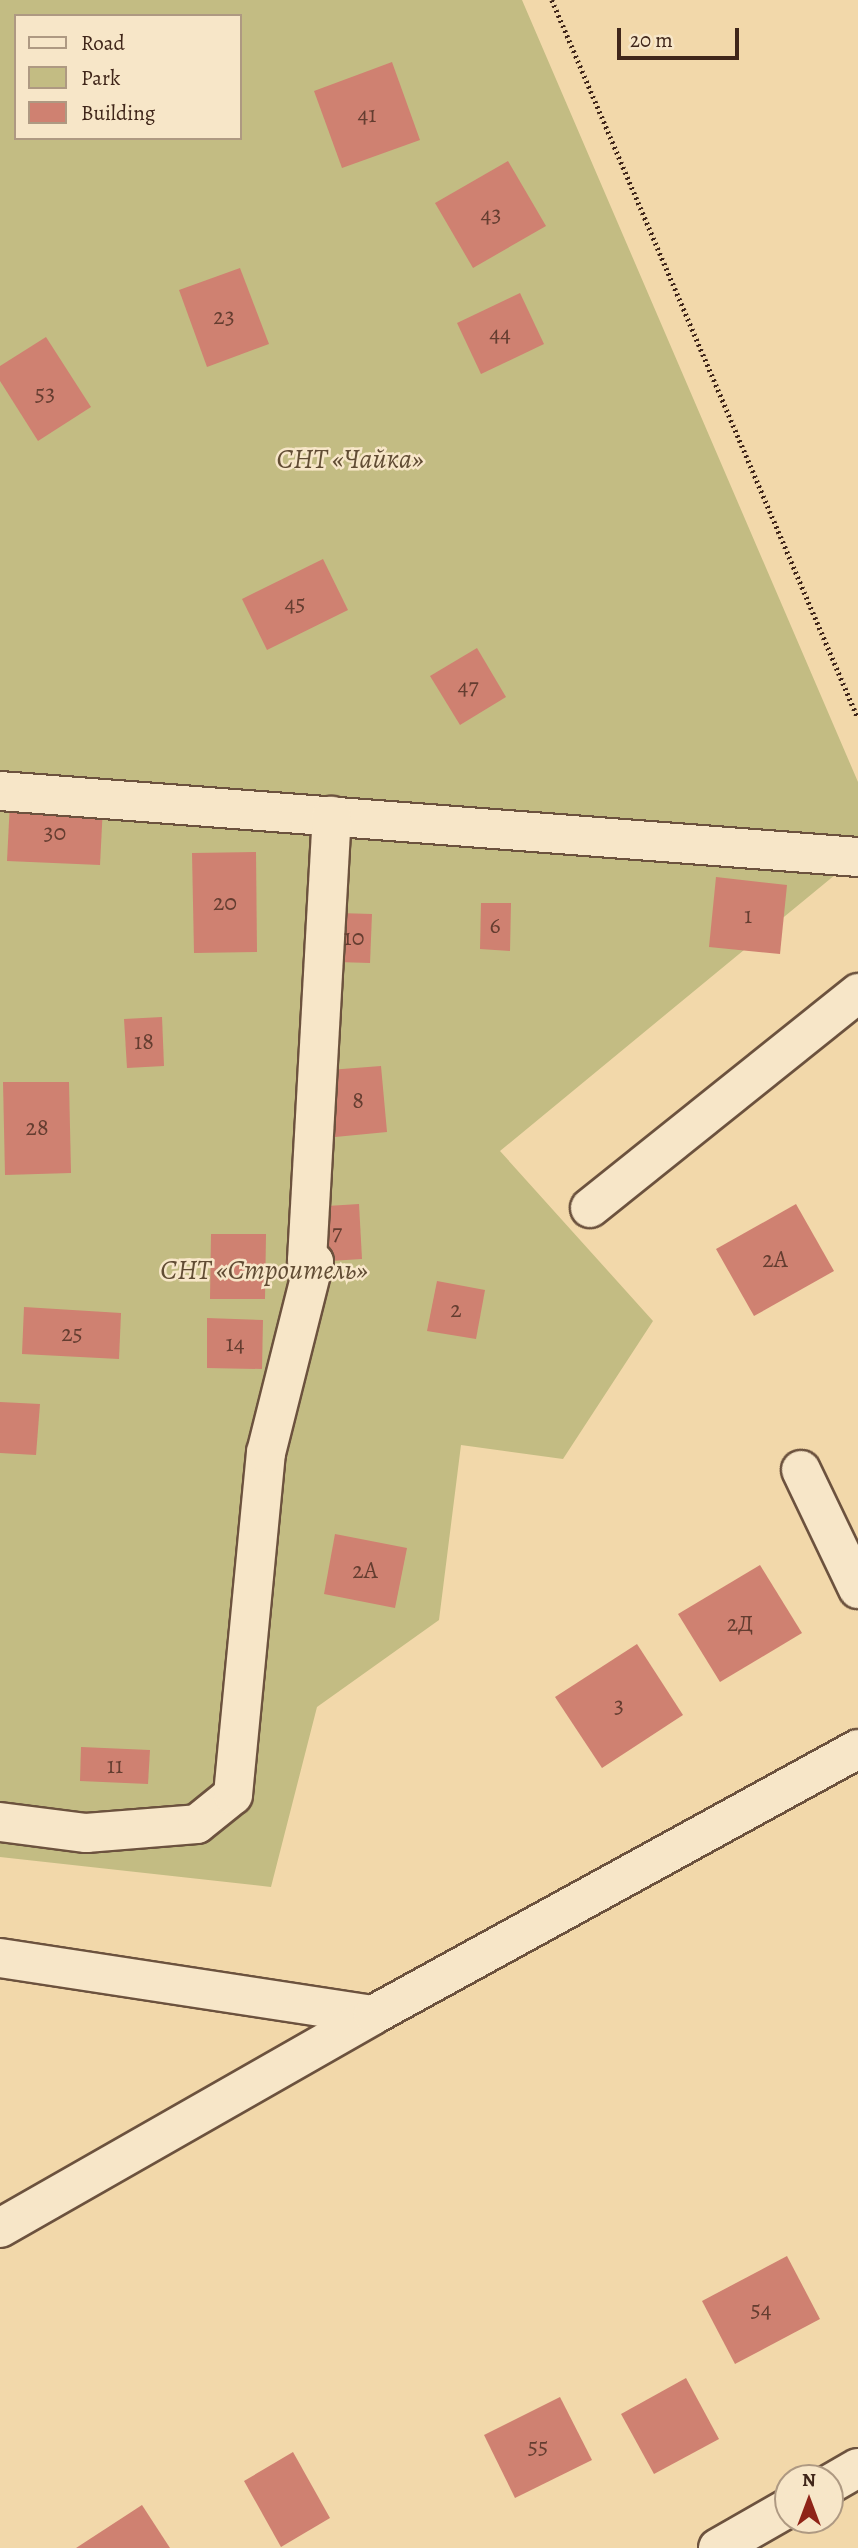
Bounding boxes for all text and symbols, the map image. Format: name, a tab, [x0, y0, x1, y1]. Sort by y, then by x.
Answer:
legend	[14, 14, 242, 140]
scale bar	[620, 14, 742, 58]
text: 20 m	[630, 26, 673, 54]
text: Road	[81, 29, 125, 57]
text: Park	[81, 64, 120, 92]
text: Building	[81, 99, 155, 127]
house number: 41	[357, 101, 377, 129]
house number: 43	[481, 201, 501, 229]
house number: 23	[213, 303, 235, 331]
house number: 44	[489, 320, 511, 348]
house number: 53	[35, 380, 55, 408]
park label: СНТ «Чайка»	[276, 442, 424, 476]
house number: 45	[284, 590, 306, 618]
house number: 47	[458, 673, 478, 701]
house number: 30	[44, 819, 66, 847]
house number: 20	[213, 889, 237, 917]
house number: 1	[744, 902, 752, 930]
house number: 6	[489, 912, 501, 940]
house number: 10	[344, 924, 364, 952]
house number: 18	[134, 1028, 154, 1056]
house number: 8	[352, 1087, 364, 1115]
house number: 28	[25, 1114, 49, 1142]
house number: 7	[332, 1219, 342, 1247]
house number: 2А	[762, 1246, 788, 1274]
park label: СНТ «Строитель»	[160, 1253, 368, 1287]
house number: 2	[450, 1296, 462, 1324]
house number: 25	[61, 1320, 83, 1348]
house number: 14	[225, 1330, 245, 1358]
house number: 2А	[352, 1557, 378, 1585]
house number: 2Д	[727, 1610, 753, 1638]
house number: 3	[614, 1692, 624, 1720]
house number: 11	[107, 1752, 123, 1780]
house number: 54	[750, 2296, 772, 2324]
house number: 55	[528, 2433, 548, 2461]
north arrow	[774, 2464, 844, 2534]
text: N	[802, 2467, 816, 2493]

